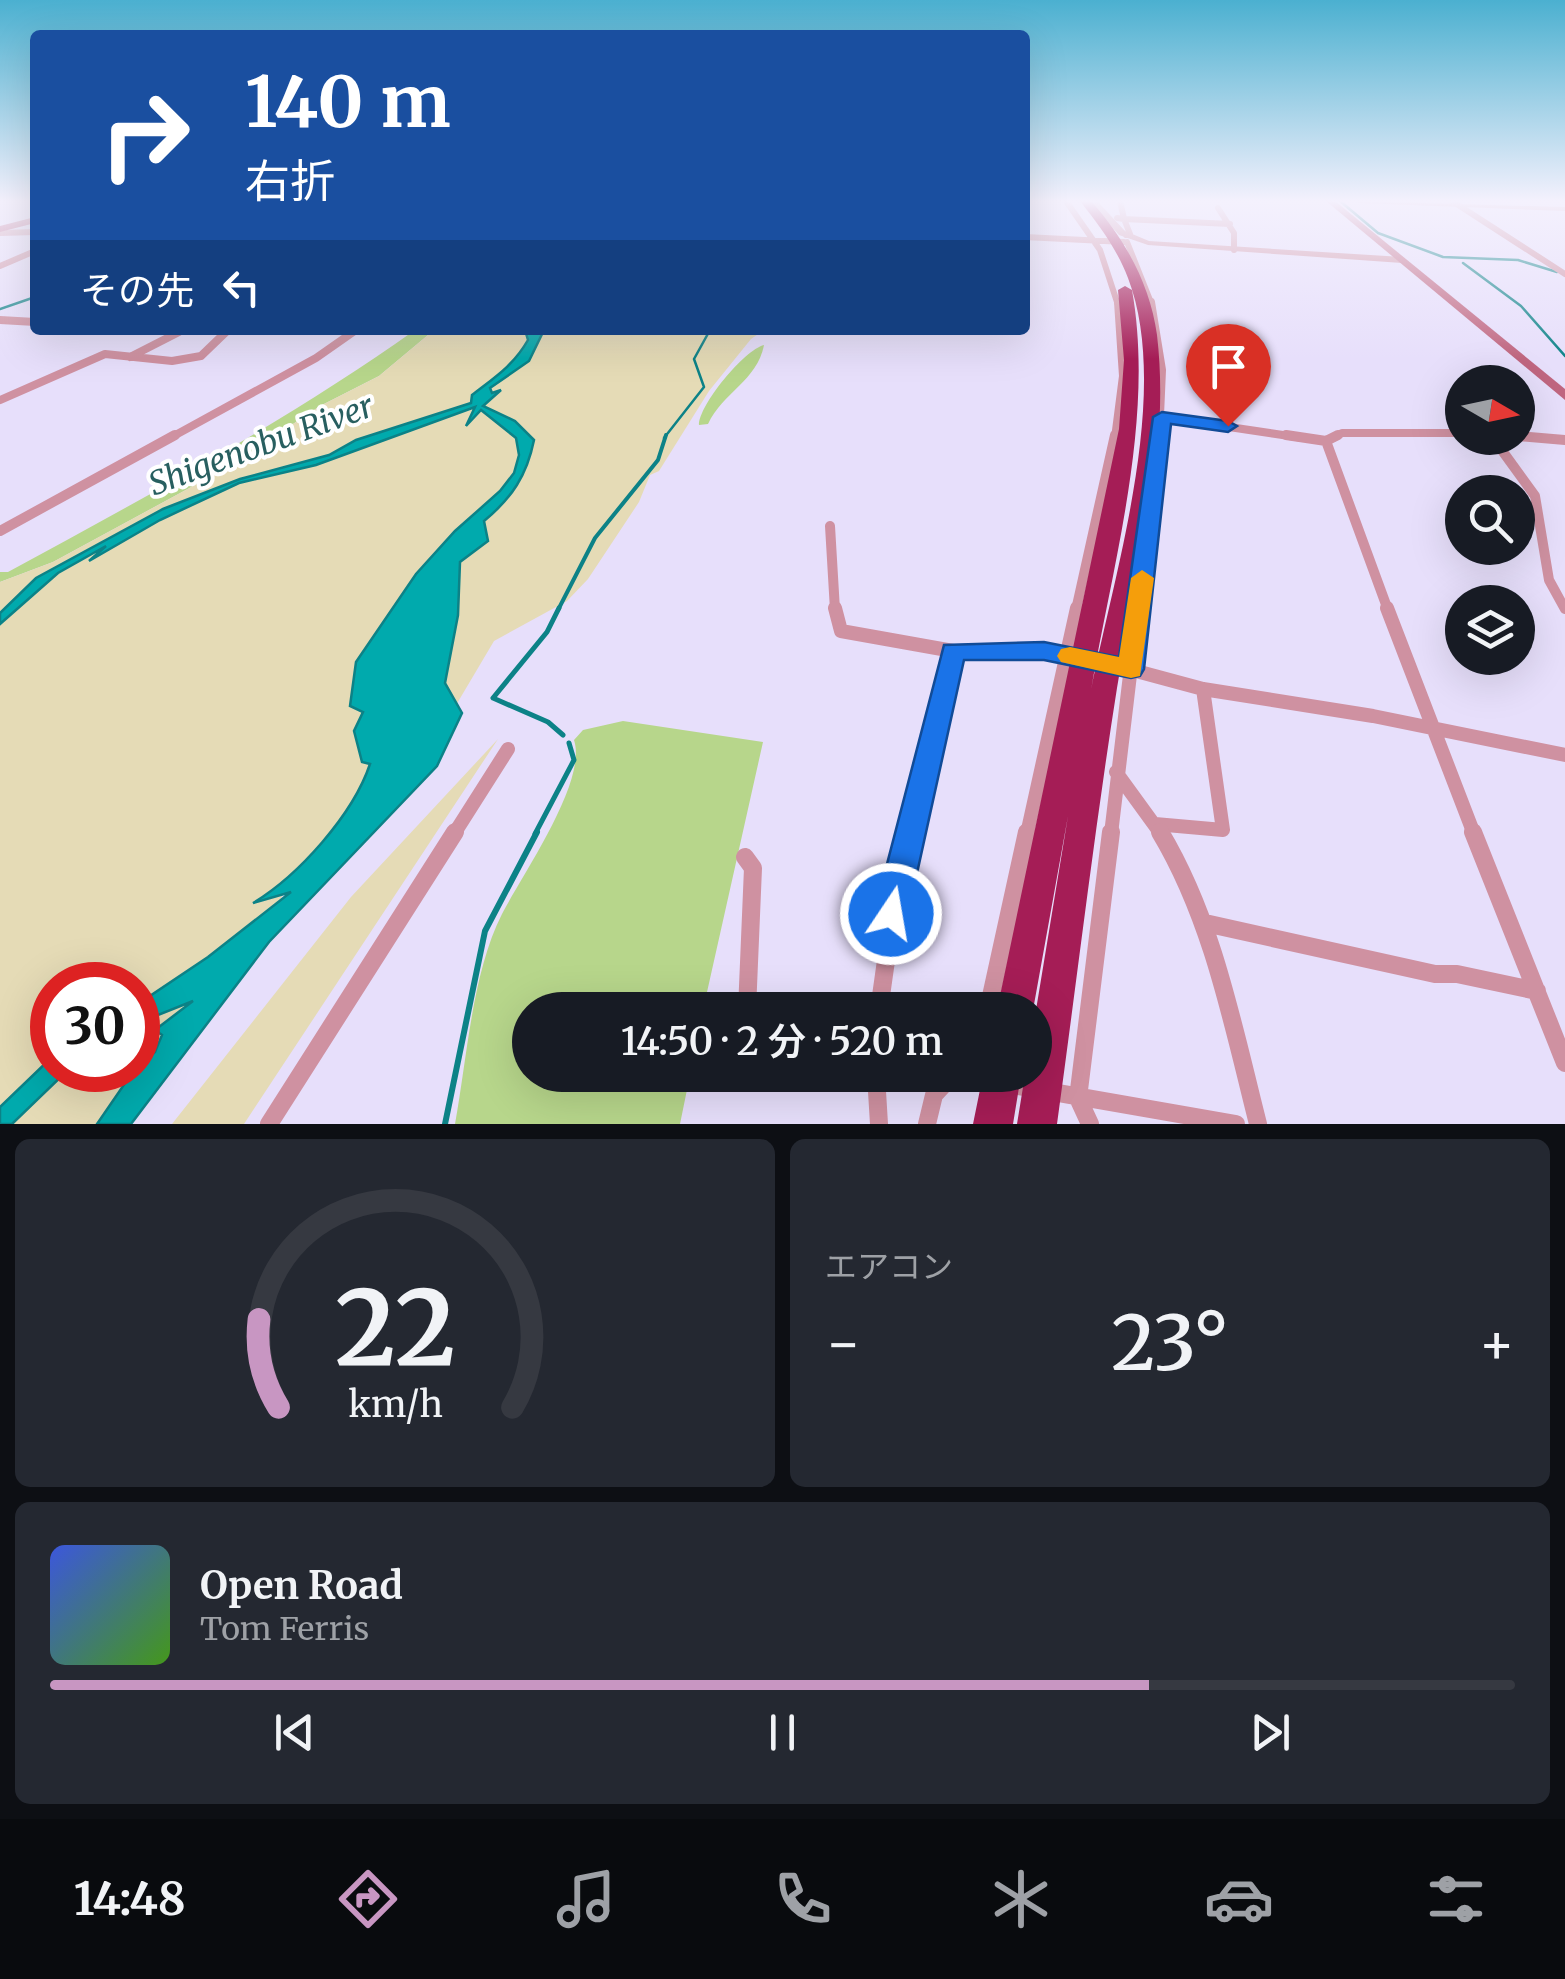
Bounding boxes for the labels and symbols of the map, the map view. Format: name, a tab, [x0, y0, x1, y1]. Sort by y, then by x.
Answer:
pin	[1186, 324, 1271, 427]
north arrow	[1445, 365, 1535, 455]
water label: Shigenobu River	[143, 386, 380, 504]
position arrow	[839, 862, 943, 966]
speed limit sign: 30	[30, 962, 160, 1092]

